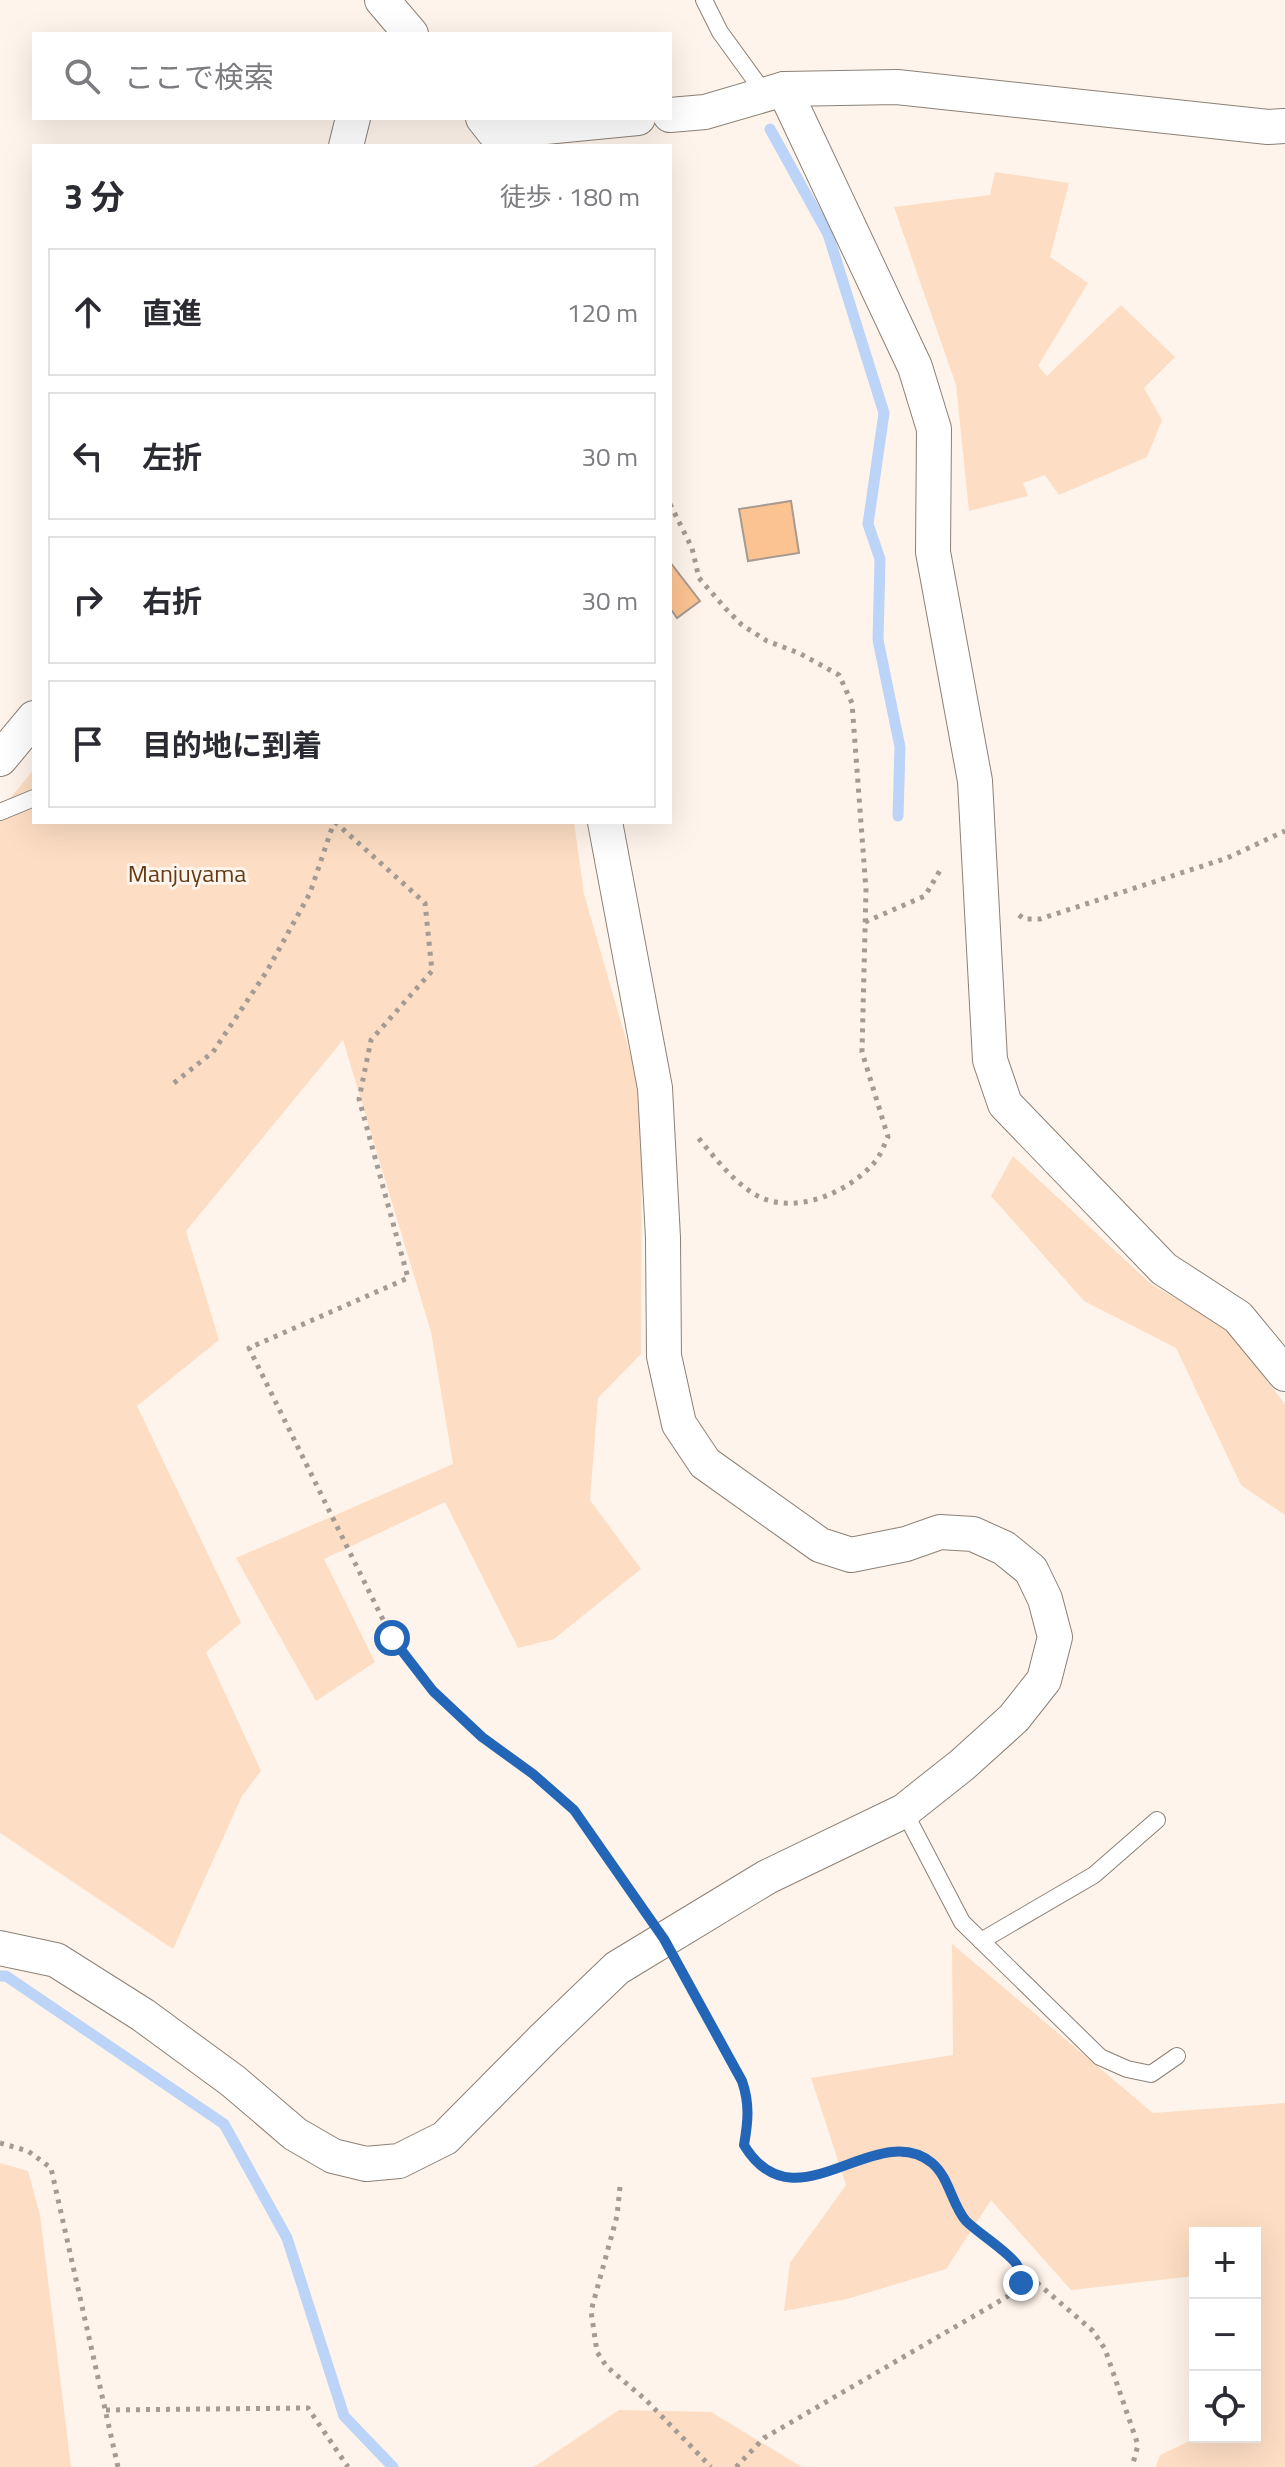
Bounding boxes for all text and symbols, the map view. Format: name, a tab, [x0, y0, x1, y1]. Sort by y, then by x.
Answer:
search box	[32, 32, 672, 120]
icon: search	[60, 54, 104, 98]
text: ここで検索	[124, 54, 274, 100]
text: 3 分	[64, 170, 125, 222]
text: 徒歩 · 180 m	[500, 177, 640, 216]
icon: ahead	[66, 290, 110, 334]
text: 直進	[142, 290, 202, 336]
text: 120 m	[567, 293, 638, 332]
icon: left	[66, 434, 110, 478]
text: 左折	[142, 434, 202, 480]
text: 30 m	[581, 437, 638, 476]
icon: right	[66, 578, 110, 622]
text: 右折	[142, 578, 202, 624]
text: 30 m	[581, 581, 638, 620]
icon: arrive	[66, 722, 110, 766]
text: 目的地に到着	[142, 722, 322, 768]
park label: Manjuyama	[128, 855, 246, 891]
route start	[374, 1620, 410, 1656]
map controls	[1189, 2227, 1261, 2443]
button: +	[1189, 2227, 1261, 2299]
route end	[1003, 2265, 1039, 2301]
button: −	[1189, 2299, 1261, 2371]
button: locate	[1189, 2371, 1261, 2443]

